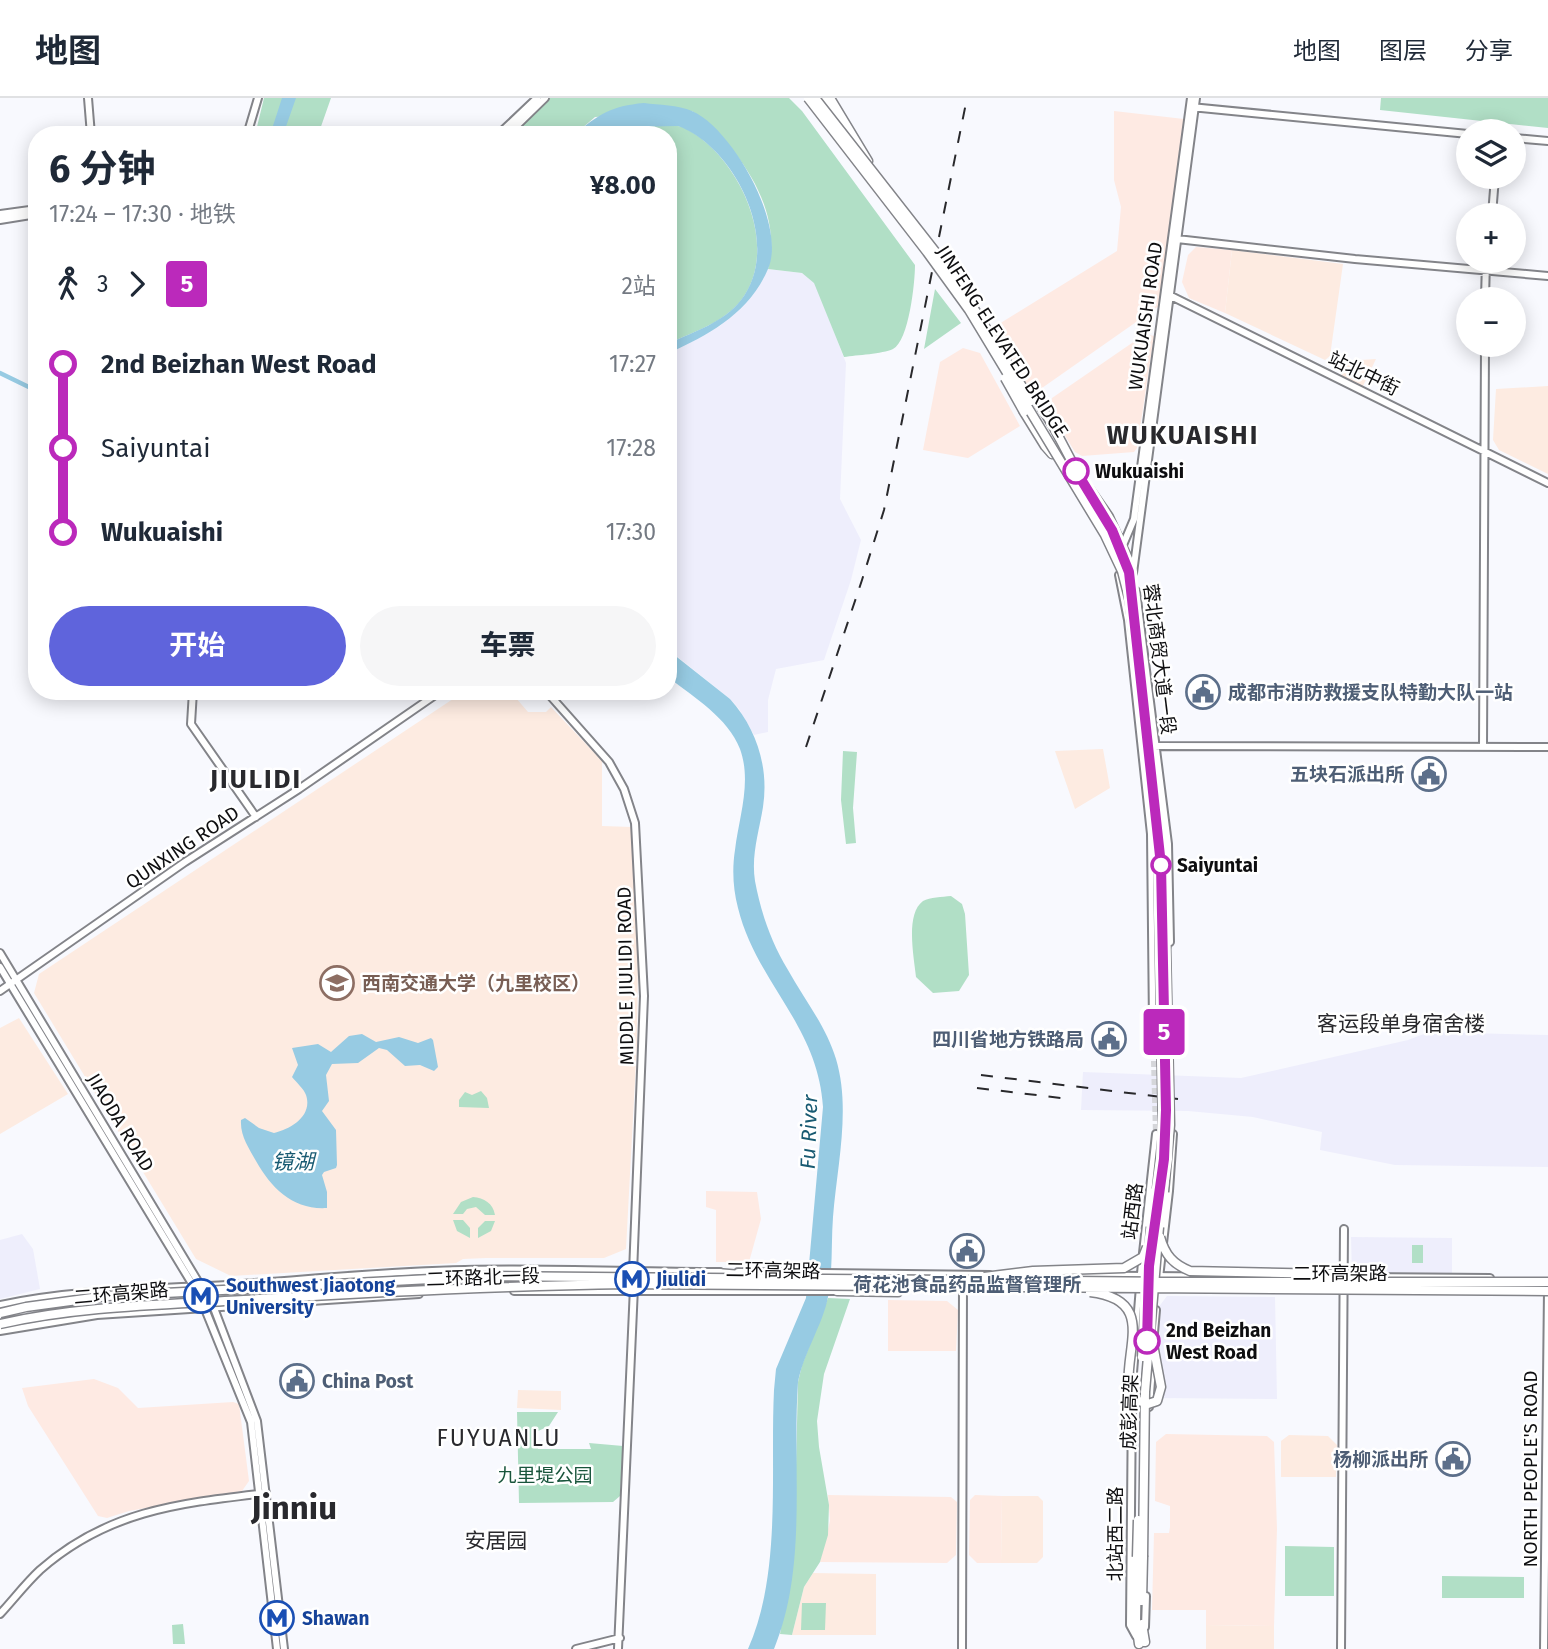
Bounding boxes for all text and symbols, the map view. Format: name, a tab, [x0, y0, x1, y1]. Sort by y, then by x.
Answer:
text: 地图	[35, 31, 101, 71]
text: 地图	[1293, 37, 1341, 65]
text: 图层	[1379, 37, 1427, 65]
text: 分享	[1465, 37, 1513, 65]
map controls	[1456, 119, 1526, 357]
button: layers	[1456, 119, 1526, 189]
text: 6 分钟	[49, 146, 155, 192]
text: ¥8.00	[590, 170, 656, 201]
text: 17:24 – 17:30 · 地铁	[49, 200, 236, 228]
button: +	[1456, 203, 1526, 273]
street label: WUKUAISHI ROAD	[1124, 240, 1167, 392]
street label: JINFENG ELEVATED BRIDGE	[932, 241, 1073, 442]
icon: walk	[49, 265, 87, 303]
icon: forward	[118, 265, 156, 303]
text: 3	[97, 270, 108, 298]
text: 5	[180, 270, 193, 298]
text: 2站	[622, 272, 656, 300]
button: −	[1456, 287, 1526, 357]
street label: 站北中街	[1325, 346, 1403, 400]
text: 2nd Beizhan West Road	[101, 349, 377, 380]
text: 17:27	[609, 350, 656, 378]
district label: WUKUAISHI	[1107, 420, 1259, 451]
text: Saiyuntai	[101, 433, 211, 464]
text: 17:28	[606, 434, 656, 462]
marker: Wukuaishi	[1063, 458, 1089, 484]
place label: Wukuaishi	[1095, 460, 1184, 483]
text: Wukuaishi	[101, 517, 223, 548]
text: 17:30	[606, 518, 656, 546]
street label: 蓉北商贸大道一段	[1139, 582, 1180, 736]
button: 开始	[49, 606, 346, 686]
button: 车票	[360, 606, 656, 686]
public building icon: 成都市消防救援支队特勤大队一站	[1184, 673, 1222, 711]
place label: 成都市消防救援支队特勤大队一站	[1228, 681, 1513, 704]
public building icon: 五块石派出所	[1410, 755, 1448, 793]
place label: 五块石派出所	[1290, 763, 1404, 786]
district label: JIULIDI	[209, 764, 302, 795]
street label: QUNXING ROAD	[121, 801, 243, 894]
place label: Saiyuntai	[1177, 854, 1258, 877]
marker: Saiyuntai	[1151, 855, 1171, 875]
street label: MIDDLE JIULIDI ROAD	[612, 886, 639, 1066]
school or university icon: 西南交通大学（九里校区）	[318, 964, 356, 1002]
place label: 西南交通大学（九里校区）	[362, 972, 590, 995]
line badge: 5	[1141, 1009, 1187, 1055]
district label: 客运段单身宿舍楼	[1317, 1011, 1485, 1037]
text: 5	[1158, 1018, 1170, 1046]
public building icon: 四川省地方铁路局	[1090, 1020, 1128, 1058]
place label: 四川省地方铁路局	[932, 1028, 1084, 1051]
street label: JIAODA ROAD	[82, 1069, 159, 1176]
water label: Fu River	[795, 1093, 823, 1170]
water label: 镜湖	[272, 1149, 317, 1175]
street label: 站西路	[1118, 1181, 1147, 1241]
public building icon: 荷花池食品药品监督管理所	[948, 1232, 986, 1270]
street label: 二环高架路	[725, 1258, 821, 1283]
metro station icon: Jiulidi	[613, 1260, 651, 1298]
street label: 二环高架路	[1292, 1262, 1388, 1285]
street label: 二环路北一段	[426, 1264, 540, 1291]
place label: Jiulidi	[655, 1268, 706, 1291]
place label: 荷花池食品药品监督管理所	[853, 1273, 1081, 1296]
place label: Southwest Jiaotong University	[226, 1274, 396, 1319]
metro station icon: Southwest Jiaotong University	[182, 1277, 220, 1315]
street label: 二环高架路	[73, 1278, 169, 1309]
place label: 2nd Beizhan West Road	[1166, 1319, 1271, 1364]
marker: 2nd Beizhan West Road	[1134, 1328, 1160, 1354]
public building icon: China Post	[278, 1362, 316, 1400]
place label: China Post	[322, 1370, 414, 1393]
street label: NORTH PEOPLE'S ROAD	[1519, 1371, 1542, 1567]
street label: 成彭高架	[1117, 1374, 1142, 1450]
district label: FUYUANLU	[436, 1424, 562, 1452]
public building icon: 杨柳派出所	[1434, 1440, 1472, 1478]
place label: 杨柳派出所	[1333, 1448, 1428, 1471]
park label: 九里堤公园	[497, 1464, 593, 1487]
street label: 北站西二路	[1104, 1486, 1127, 1582]
district label: Jinniu	[250, 1488, 337, 1528]
district label: 安居园	[465, 1528, 528, 1554]
metro station icon: Shawan	[258, 1599, 296, 1637]
place label: Shawan	[302, 1607, 370, 1630]

